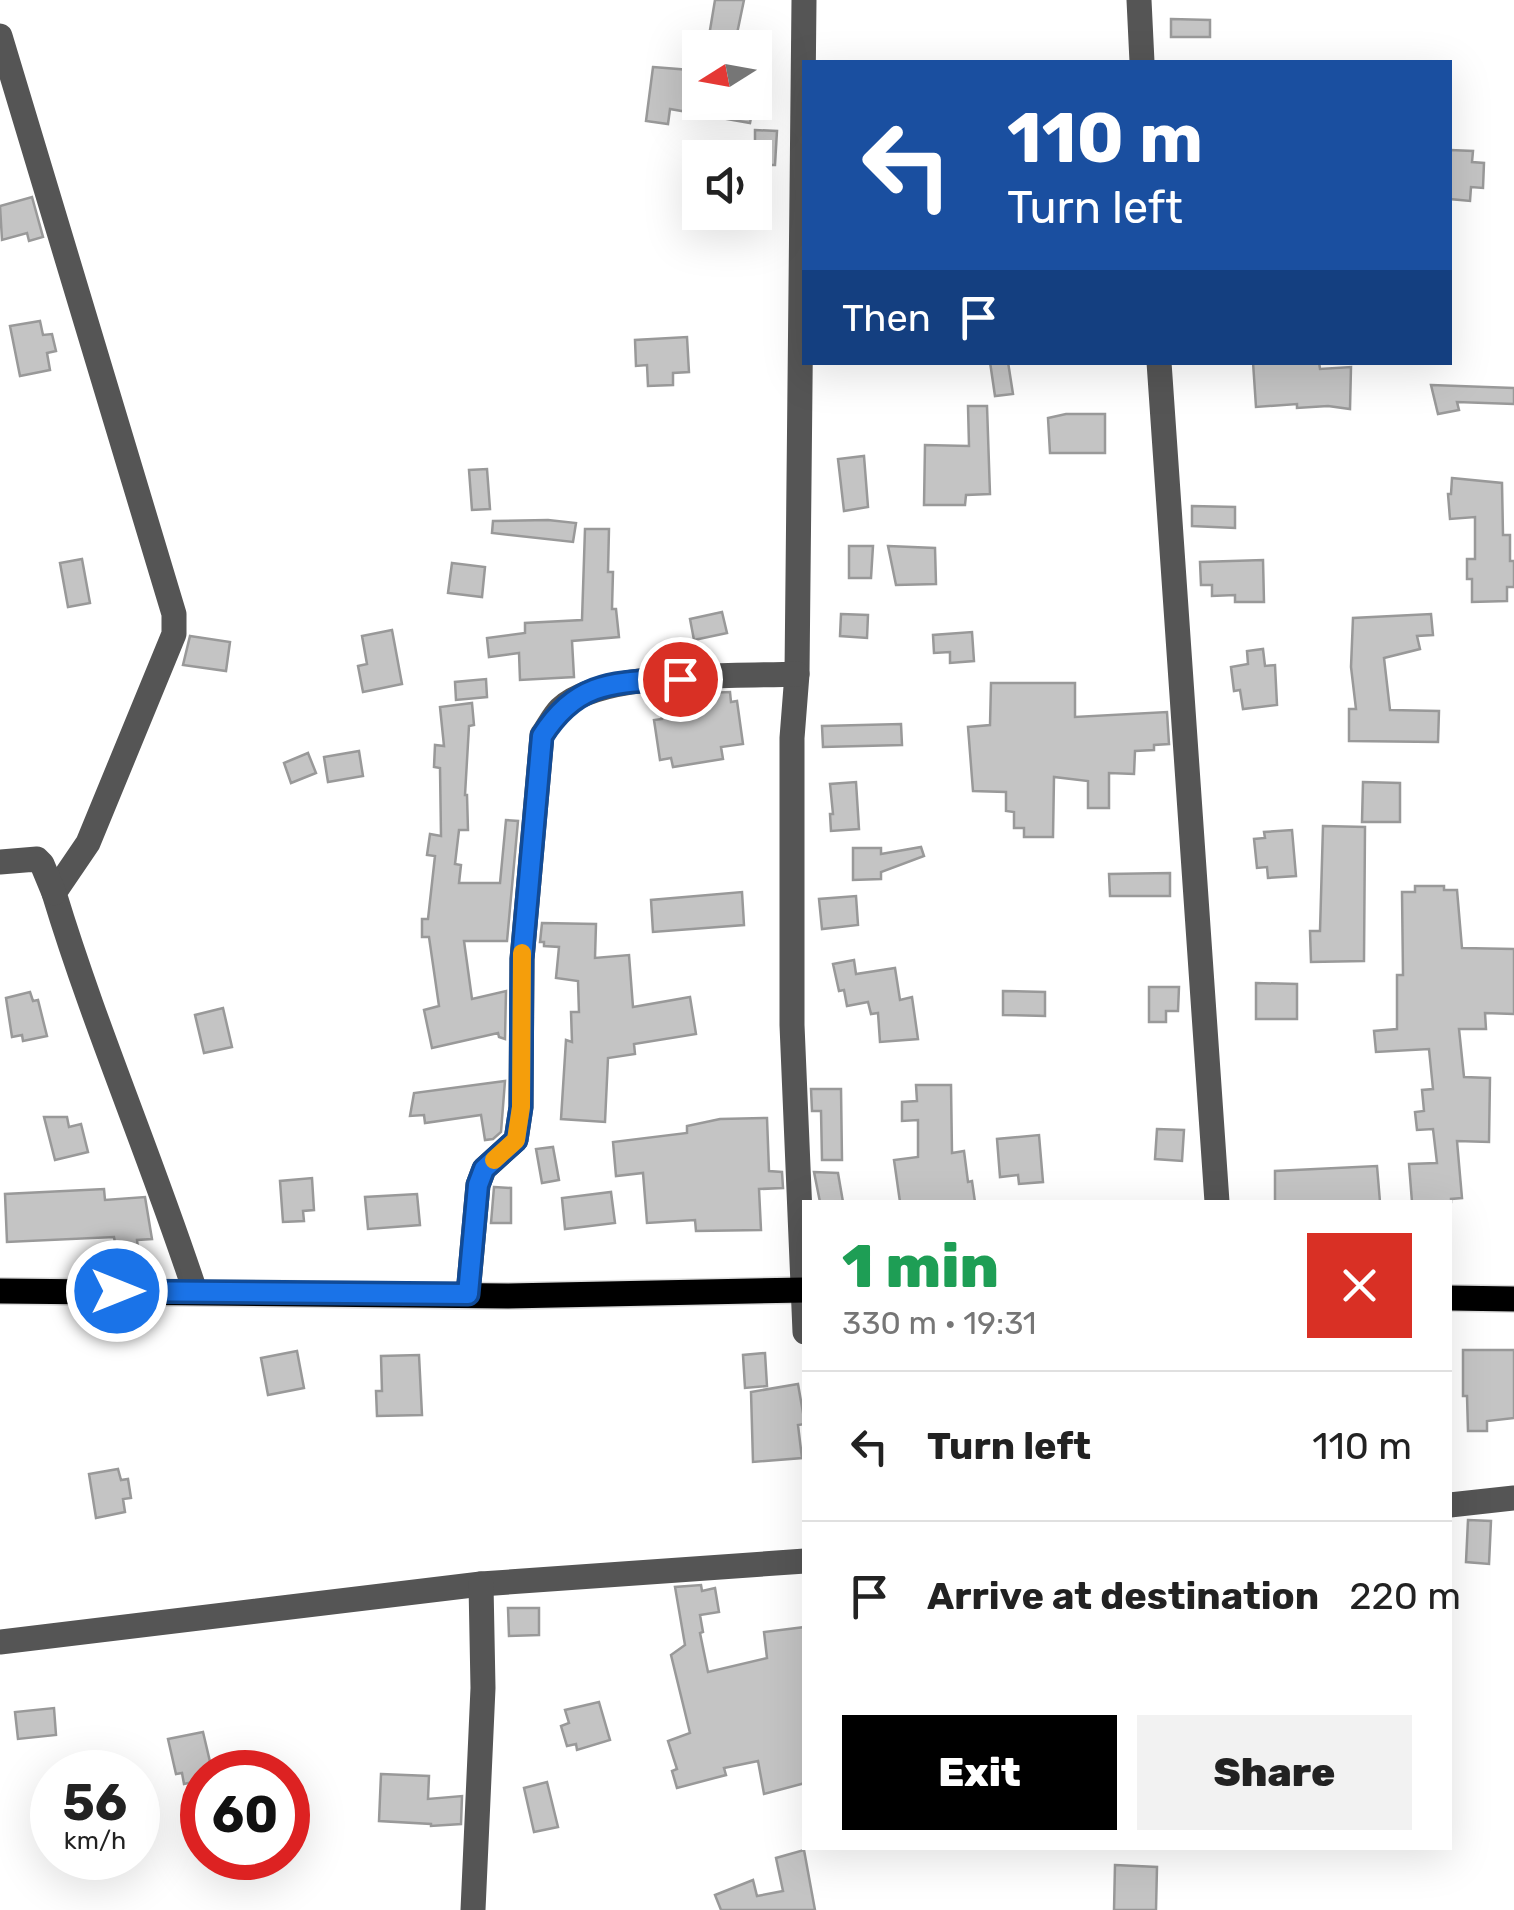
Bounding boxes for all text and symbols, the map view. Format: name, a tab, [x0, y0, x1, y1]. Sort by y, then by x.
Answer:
north arrow	[682, 30, 772, 120]
map controls	[682, 30, 772, 230]
text: 110 m	[1007, 97, 1203, 180]
icon: left	[842, 100, 972, 230]
button: sound	[682, 140, 772, 230]
text: Turn left	[1007, 181, 1183, 234]
icon: arrive	[951, 290, 1006, 345]
text: Then	[842, 295, 931, 341]
pin	[638, 637, 723, 722]
icon: arrive	[653, 652, 708, 707]
text: 1 min	[842, 1231, 999, 1302]
button: close	[1307, 1233, 1412, 1338]
position arrow	[65, 1239, 169, 1343]
text: 330 m · 19:31	[842, 1304, 1037, 1342]
icon: left	[842, 1419, 897, 1474]
text: Turn left	[927, 1423, 1091, 1469]
text: 110 m	[1312, 1423, 1412, 1469]
icon: arrive	[842, 1569, 897, 1624]
text: Arrive at destination	[927, 1573, 1319, 1619]
text: 220 m	[1349, 1573, 1461, 1619]
button: Exit	[842, 1715, 1117, 1830]
button: Share	[1137, 1715, 1412, 1830]
speed limit sign: 60	[180, 1750, 310, 1880]
text: 56	[63, 1773, 127, 1833]
text: km/h	[64, 1826, 126, 1855]

